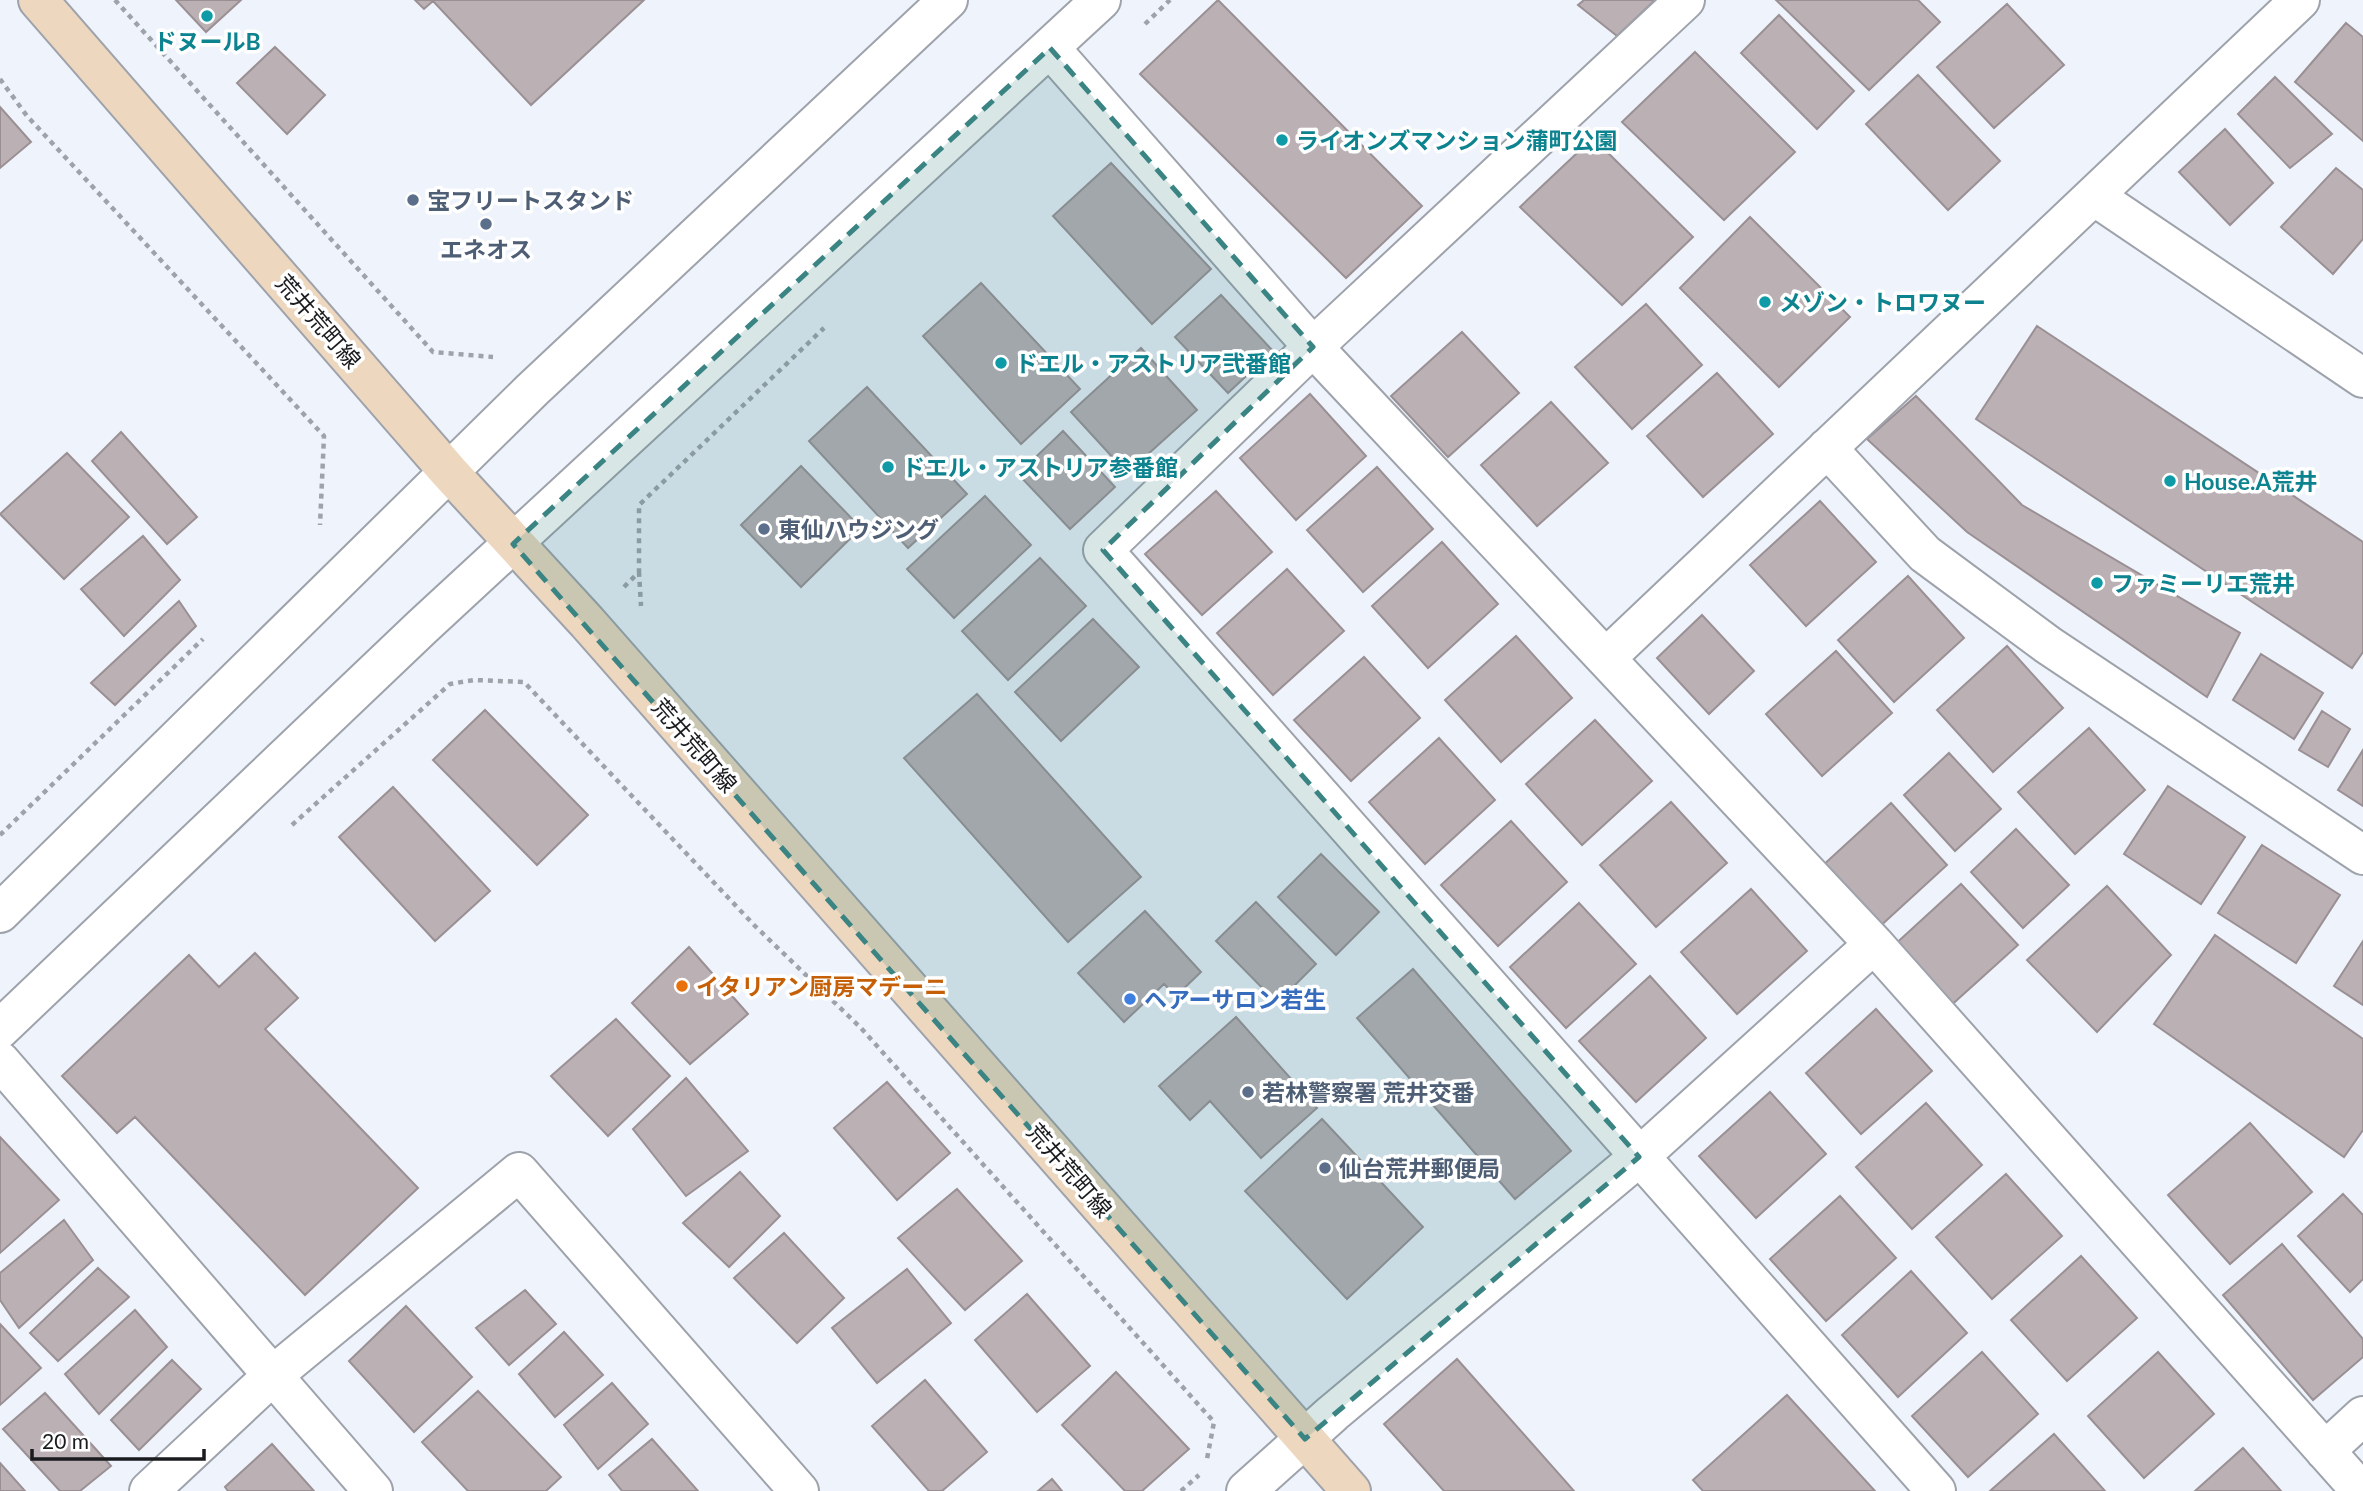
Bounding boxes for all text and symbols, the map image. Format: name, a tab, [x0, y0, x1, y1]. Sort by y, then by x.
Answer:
marker: ドヌールB	[199, 8, 215, 24]
place label: ドヌールB	[153, 27, 261, 55]
place label: ライオンズマンション蒲町公園	[1296, 126, 1618, 154]
marker: ライオンズマンション蒲町公園	[1274, 132, 1290, 148]
place label: 宝フリートスタンド	[427, 186, 634, 214]
marker: 宝フリートスタンド	[405, 192, 421, 208]
marker: エネオス	[478, 216, 494, 232]
place label: エネオス	[440, 235, 532, 263]
street label: 荒井荒町線	[271, 268, 367, 374]
place label: メゾン・トロワヌー	[1779, 288, 1986, 316]
marker: メゾン・トロワヌー	[1757, 294, 1773, 310]
place label: ドエル・アストリア弐番館	[1015, 349, 1291, 377]
marker: ドエル・アストリア弐番館	[993, 355, 1009, 371]
place label: ドエル・アストリア参番館	[902, 453, 1178, 481]
marker: ドエル・アストリア参番館	[880, 459, 896, 475]
place label: House.A荒井	[2184, 467, 2317, 495]
marker: House.A荒井	[2162, 473, 2178, 489]
place label: 東仙ハウジング	[778, 515, 939, 543]
marker: 東仙ハウジング	[756, 521, 772, 537]
place label: ファミーリエ荒井	[2111, 569, 2295, 597]
marker: ファミーリエ荒井	[2089, 575, 2105, 591]
street label: 荒井荒町線	[647, 692, 743, 798]
place label: イタリアン厨房マデーニ	[696, 972, 947, 1000]
marker: イタリアン厨房マデーニ	[674, 978, 690, 994]
place label: ヘアーサロン若生	[1144, 985, 1326, 1013]
marker: ヘアーサロン若生	[1122, 991, 1138, 1007]
place label: 若林警察署 荒井交番	[1262, 1078, 1475, 1106]
marker: 若林警察署 荒井交番	[1240, 1084, 1256, 1100]
street label: 荒井荒町線	[1022, 1117, 1118, 1223]
place label: 仙台荒井郵便局	[1339, 1154, 1500, 1182]
marker: 仙台荒井郵便局	[1317, 1160, 1333, 1176]
scale bar	[32, 1418, 203, 1462]
text: 20 m	[42, 1428, 89, 1453]

